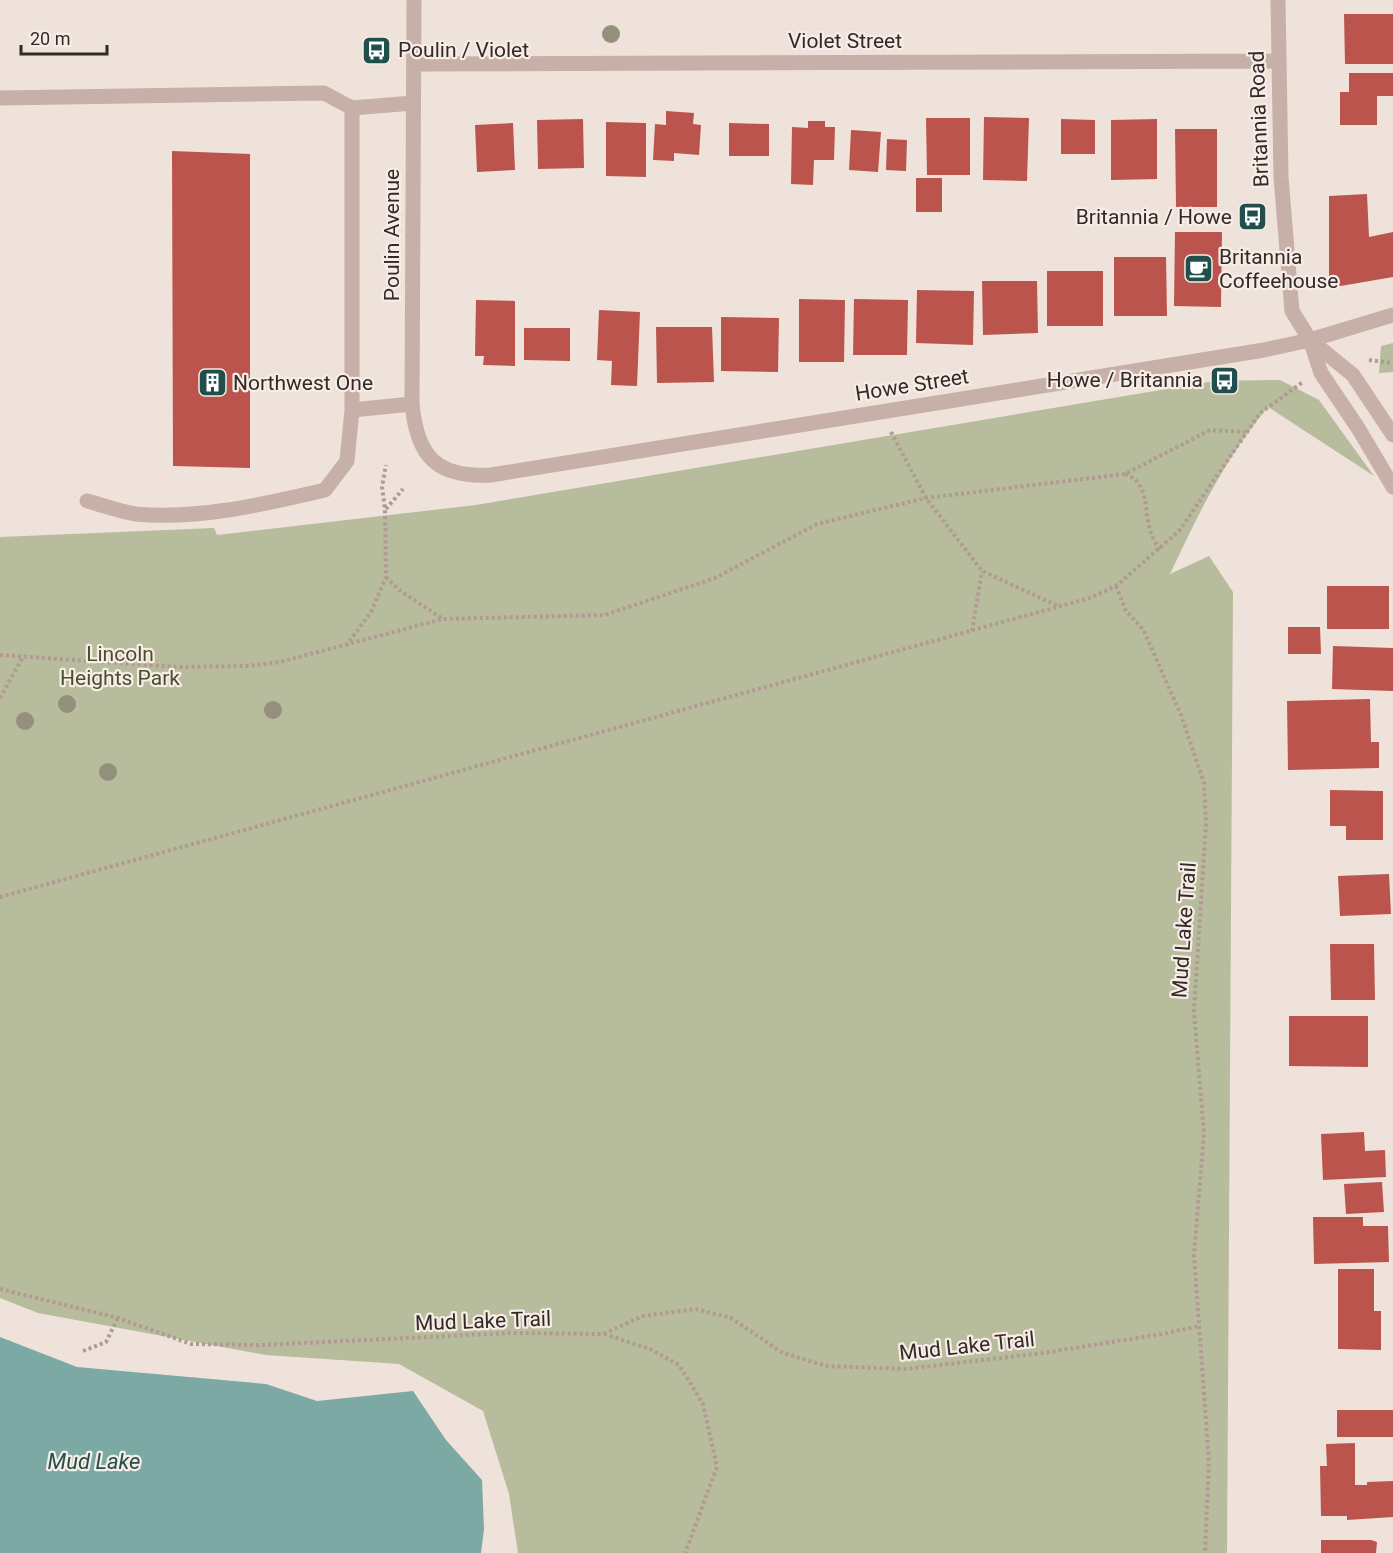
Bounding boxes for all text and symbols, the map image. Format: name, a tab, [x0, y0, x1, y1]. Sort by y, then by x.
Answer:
scale bar	[21, 18, 106, 56]
text: 20 m	[30, 28, 70, 49]
street label: Violet Street	[788, 29, 902, 53]
bus stop icon: Poulin / Violet	[361, 34, 393, 66]
place label: Poulin / Violet	[398, 38, 529, 62]
street label: Britannia Road	[1245, 50, 1273, 188]
street label: Poulin Avenue	[380, 169, 404, 301]
bus stop icon: Britannia / Howe	[1237, 201, 1269, 233]
place label: Britannia / Howe	[1076, 205, 1232, 229]
place label: Britannia Coffeehouse	[1219, 245, 1338, 293]
cafe icon: Britannia Coffeehouse	[1182, 253, 1214, 285]
street label: Howe Street	[854, 364, 971, 406]
bus stop icon: Howe / Britannia	[1208, 364, 1240, 396]
building icon: Northwest One	[196, 367, 228, 399]
place label: Howe / Britannia	[1047, 368, 1203, 392]
place label: Northwest One	[233, 371, 373, 395]
park label: Lincoln Heights Park	[60, 642, 180, 690]
street label: Mud Lake Trail	[1167, 861, 1201, 999]
street label: Mud Lake Trail	[415, 1307, 551, 1335]
street label: Mud Lake Trail	[898, 1327, 1036, 1365]
water label: Mud Lake	[48, 1449, 140, 1474]

